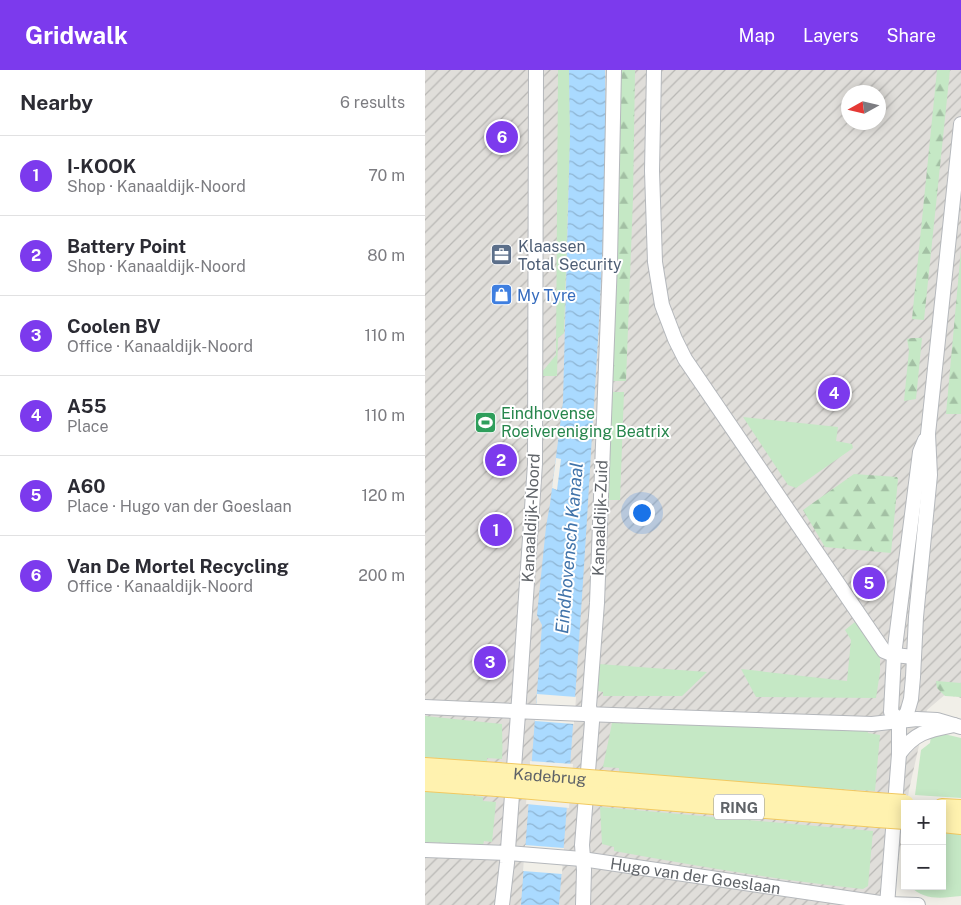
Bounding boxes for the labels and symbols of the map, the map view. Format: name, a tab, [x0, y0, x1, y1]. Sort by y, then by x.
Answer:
north arrow	[841, 85, 886, 130]
pin: 6	[486, 118, 518, 156]
place label: Klaassen Total Security	[518, 237, 622, 274]
office icon: Klaassen Total Security	[490, 243, 514, 267]
shop icon: My Tyre	[489, 283, 513, 307]
place label: My Tyre	[517, 286, 576, 305]
pin: 4	[818, 374, 850, 412]
place label: Eindhovense Roeivereniging Beatrix	[501, 404, 670, 441]
sports icon: Eindhovense Roeivereniging Beatrix	[473, 410, 497, 434]
pin: 2	[485, 441, 517, 479]
street label: Kanaaldijk-Noord	[518, 453, 544, 583]
street label: Kanaaldijk-Zuid	[588, 460, 612, 576]
water label: Eindhovensch Kanaal	[551, 461, 587, 635]
your location	[629, 500, 655, 526]
pin: 1	[480, 511, 512, 549]
pin: 5	[853, 564, 885, 602]
pin: 3	[474, 643, 506, 681]
street label: Kadebrug	[513, 764, 587, 788]
road number: RING	[714, 794, 764, 820]
street label: Hugo van der Goeslaan	[609, 854, 782, 898]

